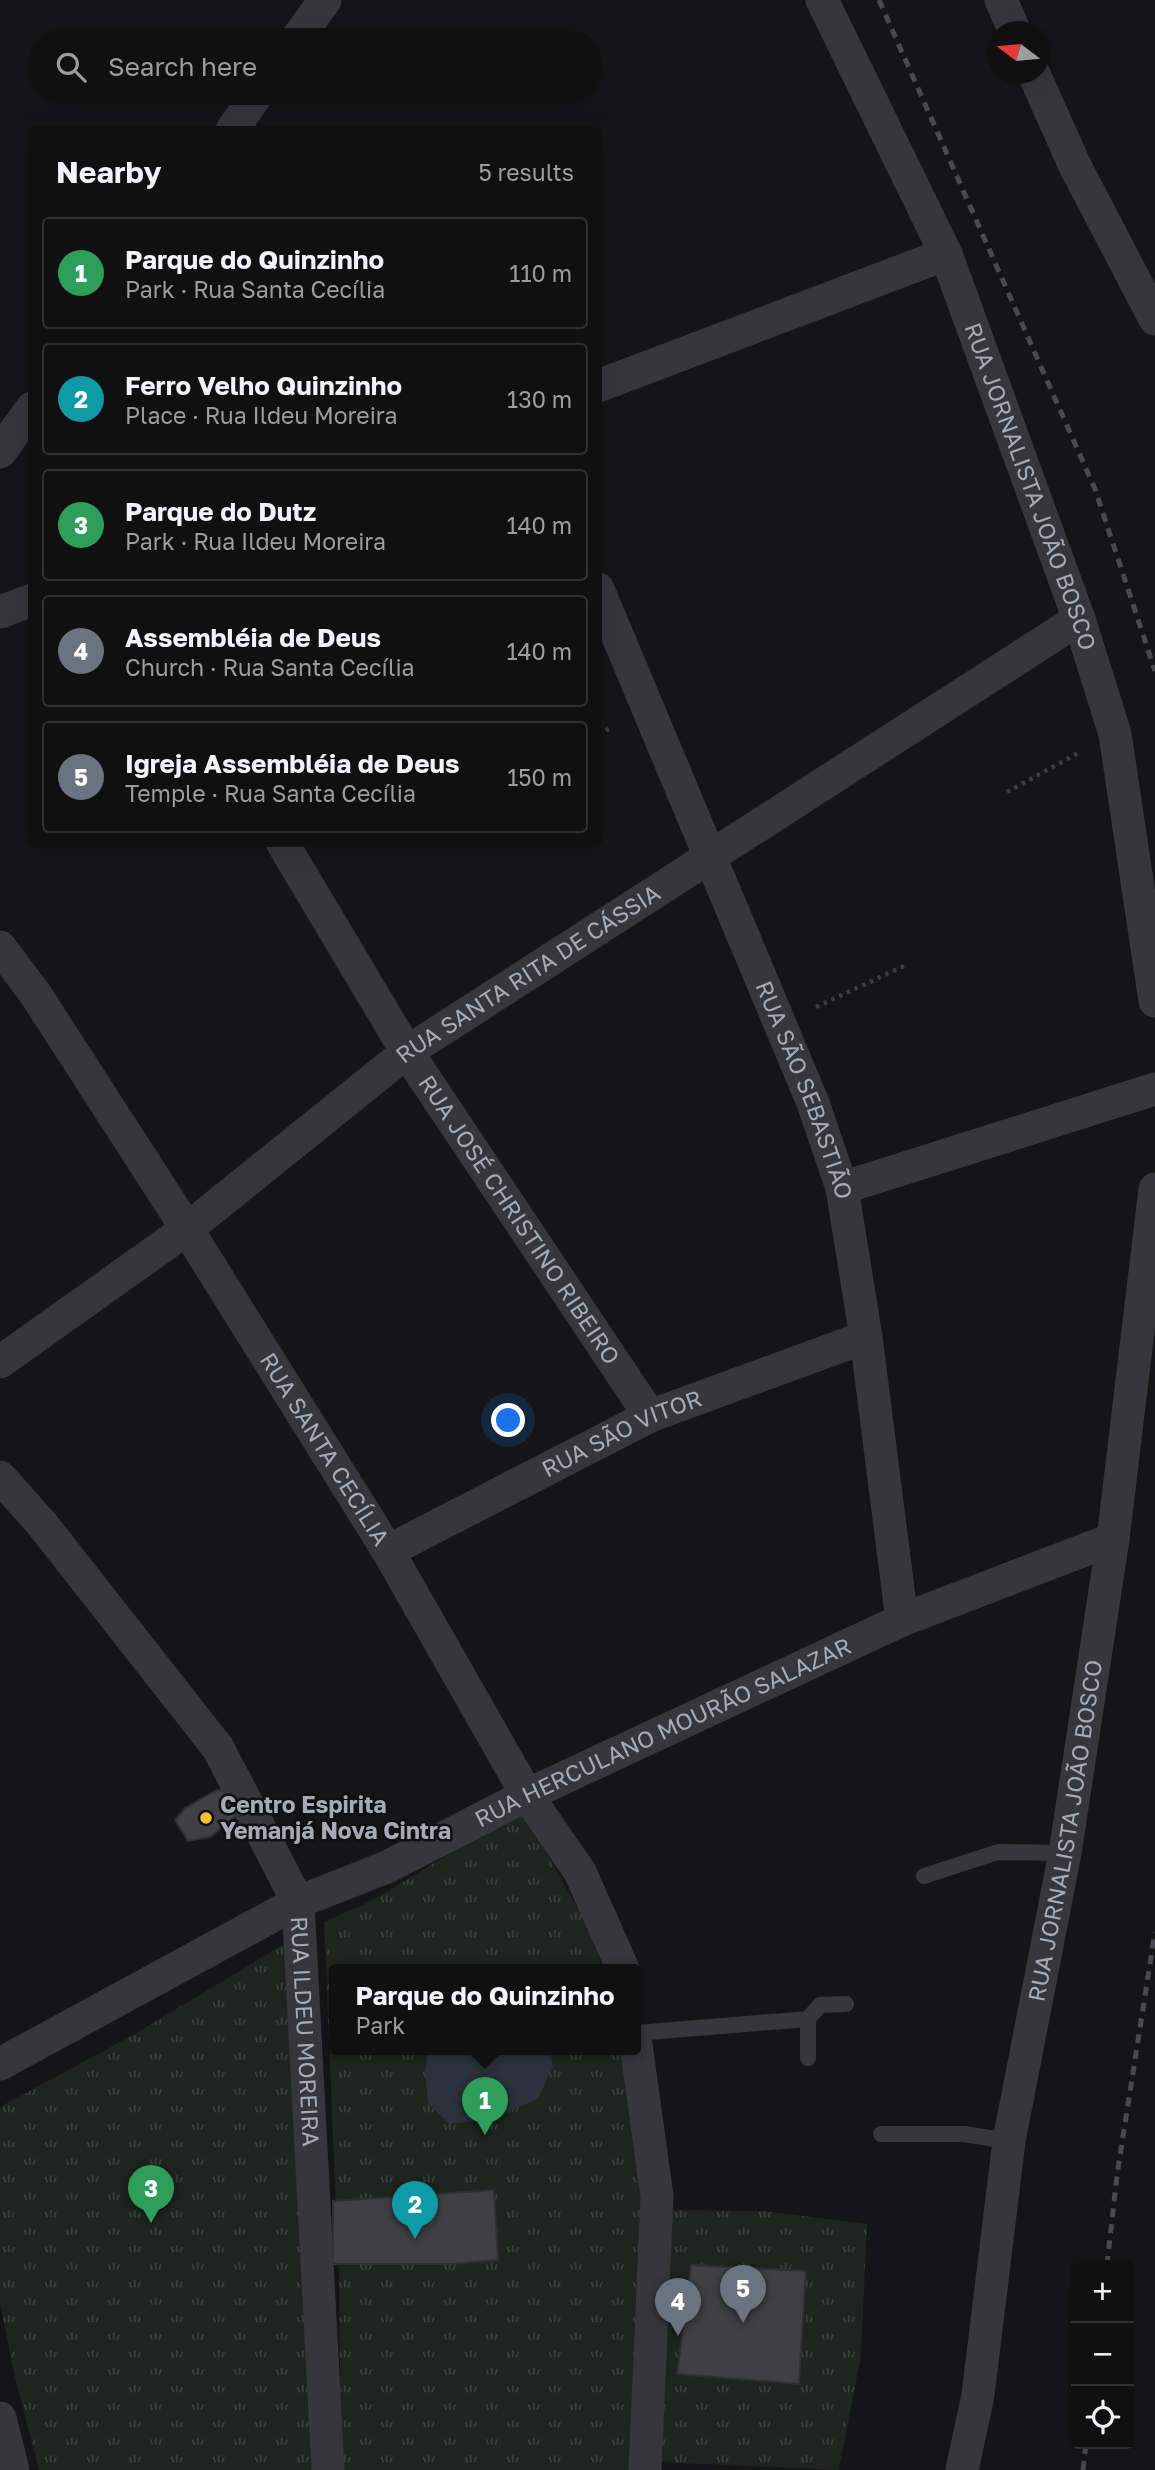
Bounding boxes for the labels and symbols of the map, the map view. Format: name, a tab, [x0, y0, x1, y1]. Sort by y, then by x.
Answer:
north arrow	[987, 21, 1050, 84]
street label: RUA JORNALISTA JOÃO BOSCO	[959, 319, 1103, 653]
street label: RUA SANTA RITA DE CÁSSIA	[390, 878, 665, 1068]
street label: RUA SÃO SEBASTIÃO	[750, 976, 859, 1201]
street label: RUA JOSÉ CHRISTINO RIBEIRO	[413, 1070, 626, 1369]
street label: RUA SANTA CECÍLIA	[255, 1347, 396, 1550]
street label: RUA SÃO VITOR	[537, 1383, 705, 1482]
your location	[491, 1403, 525, 1437]
street label: RUA HERCULANO MOURÃO SALAZAR	[470, 1631, 855, 1832]
street label: RUA JORNALISTA JOÃO BOSCO	[1021, 1658, 1107, 2004]
place label: Centro Espirita Yemanjá Nova Cintra	[220, 1790, 451, 1844]
marker: Centro Espirita Yemanjá Nova Cintra	[198, 1810, 214, 1826]
street label: RUA ILDEU MOREIRA	[286, 1915, 326, 2147]
pin: 1	[462, 2077, 508, 2135]
pin: 3	[128, 2165, 174, 2223]
pin: 2	[392, 2181, 438, 2239]
pin: 5	[720, 2265, 766, 2323]
pin: 4	[655, 2278, 701, 2336]

